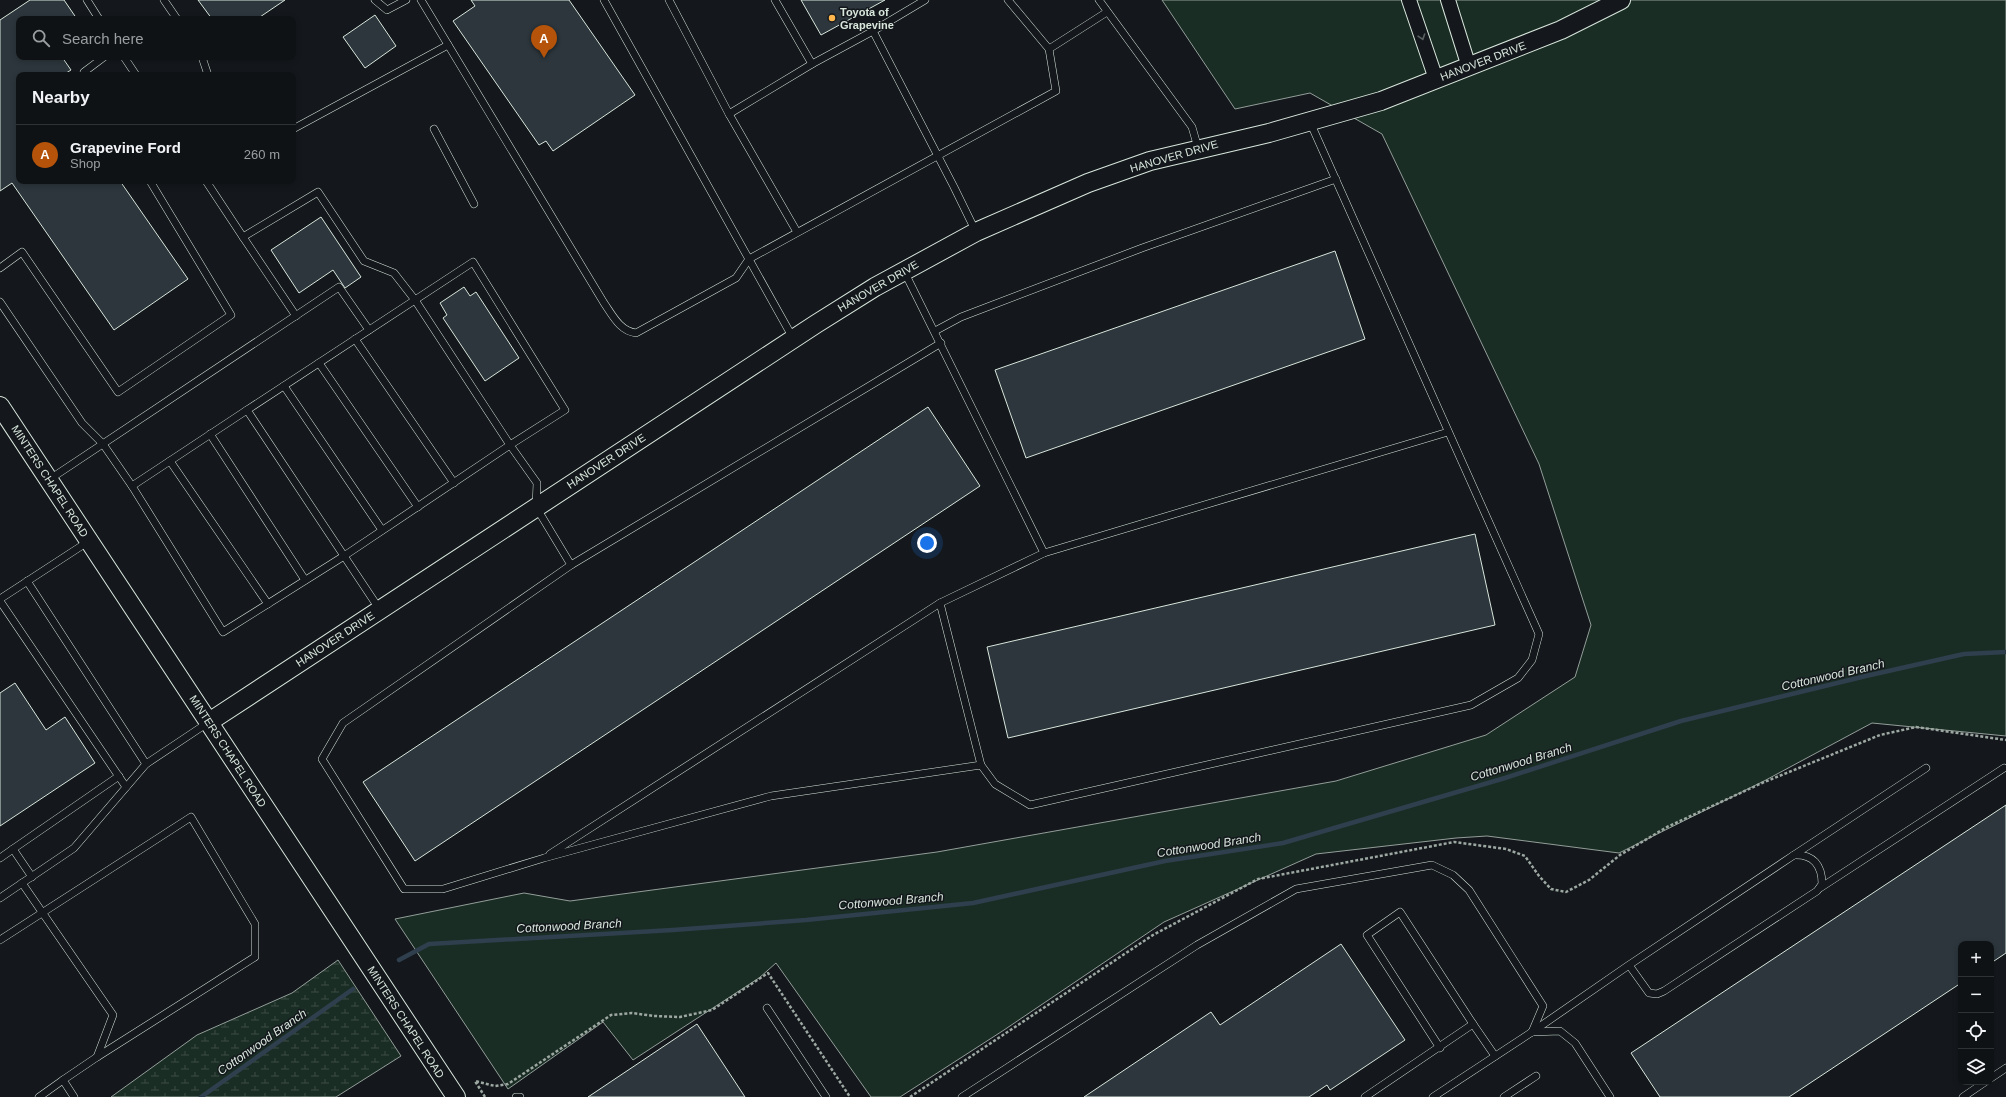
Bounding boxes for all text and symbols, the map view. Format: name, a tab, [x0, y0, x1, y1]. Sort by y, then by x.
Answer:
place label: Toyota of Grapevine	[840, 6, 894, 31]
marker: Toyota of Grapevine	[827, 13, 837, 23]
search box	[16, 16, 296, 60]
pin: A	[531, 25, 557, 58]
icon: search	[30, 27, 52, 49]
text: Search here	[62, 30, 144, 47]
one-way arrow	[1417, 33, 1425, 40]
street label: HANOVER DRIVE	[1438, 39, 1528, 83]
text: Nearby	[32, 88, 90, 107]
street label: HANOVER DRIVE	[1129, 138, 1219, 174]
text: Grapevine Ford	[70, 139, 181, 156]
text: A	[40, 147, 50, 162]
text: 260 m	[244, 147, 280, 162]
text: Shop	[70, 156, 100, 171]
street label: HANOVER DRIVE	[836, 258, 920, 314]
street label: MINTERS CHAPEL ROAD	[9, 423, 91, 539]
street label: HANOVER DRIVE	[565, 431, 647, 491]
your location	[917, 533, 937, 553]
street label: HANOVER DRIVE	[294, 609, 376, 669]
water label: Cottonwood Branch	[1780, 656, 1886, 694]
street label: MINTERS CHAPEL ROAD	[187, 693, 269, 809]
water label: Cottonwood Branch	[1469, 740, 1574, 784]
water label: Cottonwood Branch	[1156, 830, 1262, 860]
water label: Cottonwood Branch	[838, 889, 944, 913]
water label: Cottonwood Branch	[516, 916, 622, 936]
map controls	[1958, 941, 1994, 1085]
button: +	[1958, 941, 1994, 977]
street label: MINTERS CHAPEL ROAD	[365, 964, 447, 1080]
button: −	[1958, 977, 1994, 1013]
water label: Cottonwood Branch	[215, 1006, 309, 1078]
button: locate	[1958, 1013, 1994, 1049]
button: layers	[1958, 1049, 1994, 1085]

